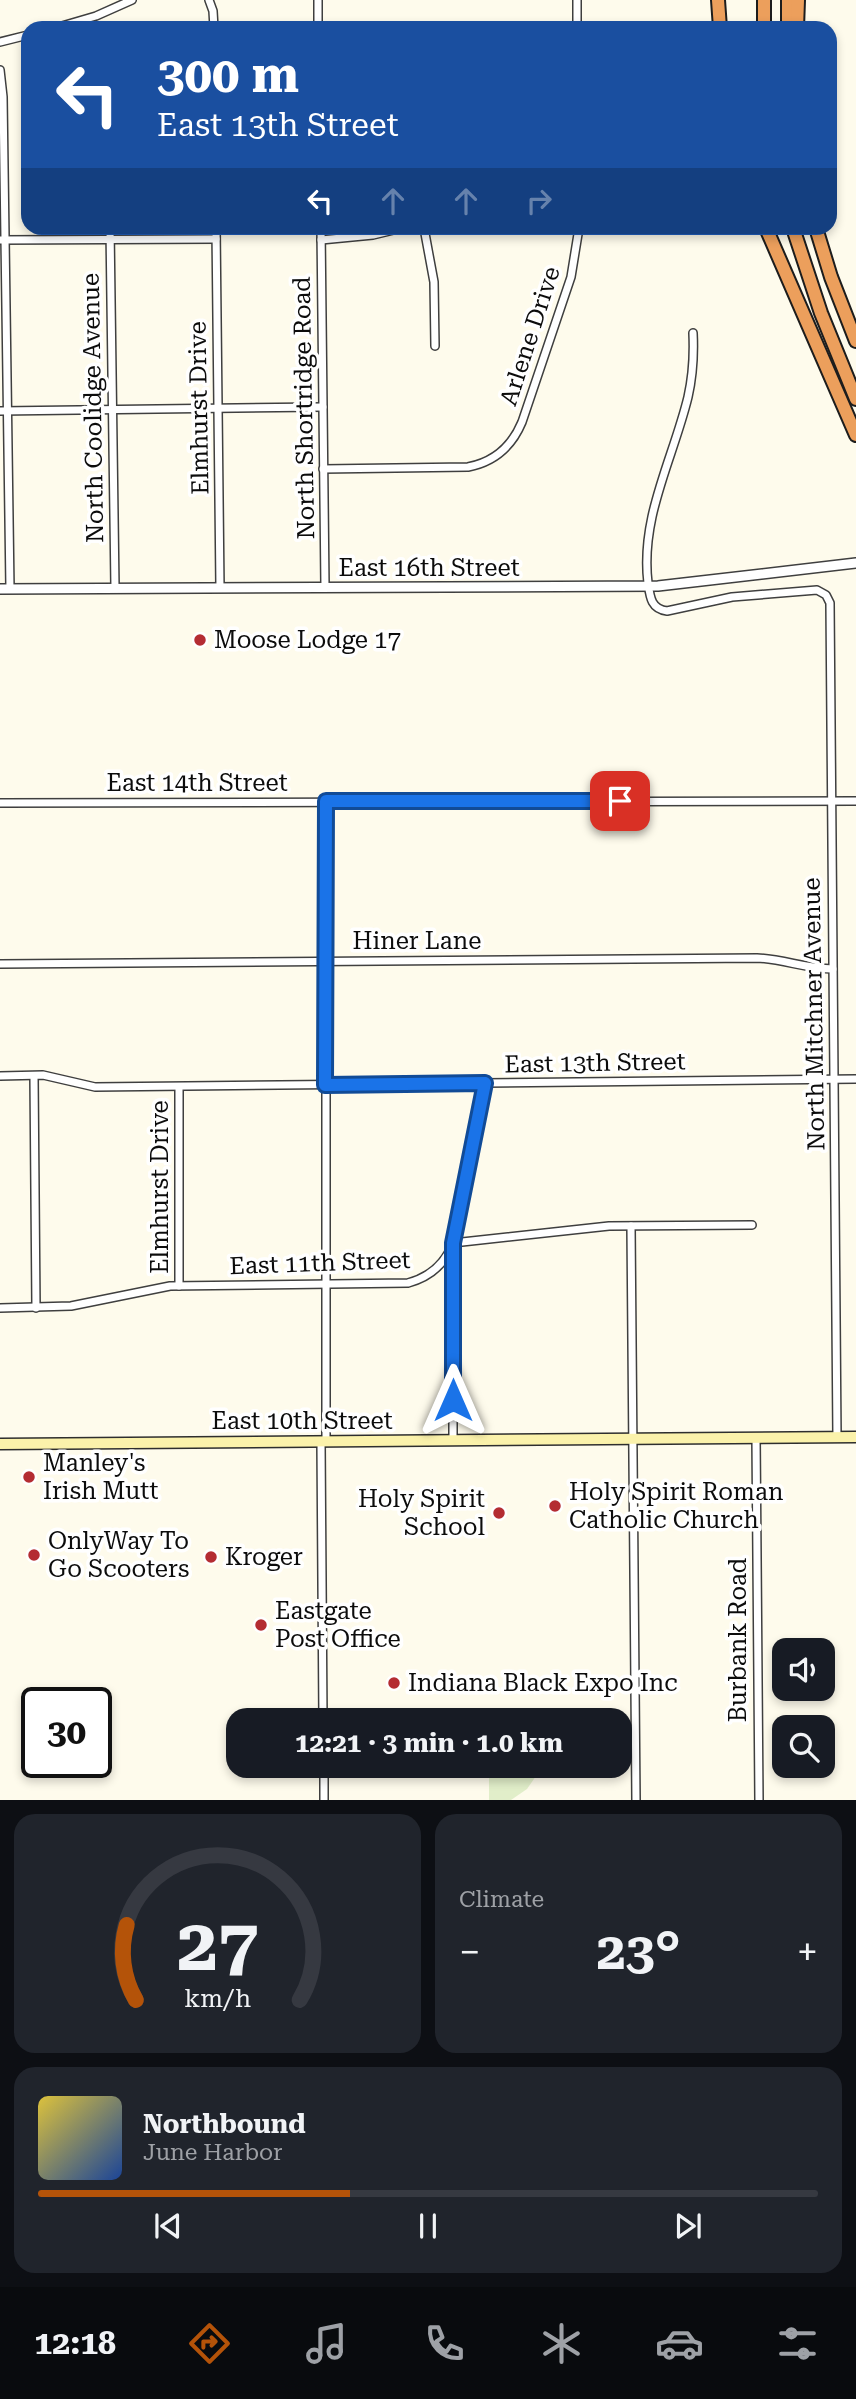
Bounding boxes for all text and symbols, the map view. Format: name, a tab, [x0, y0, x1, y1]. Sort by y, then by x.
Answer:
text: 300 m	[157, 47, 299, 104]
icon: left	[42, 49, 133, 140]
text: East 13th Street	[157, 106, 399, 144]
icon: left	[301, 182, 339, 220]
icon: ahead	[374, 182, 412, 220]
icon: ahead	[447, 182, 485, 220]
icon: right	[520, 182, 558, 220]
street label: Arlene Drive	[494, 263, 566, 409]
street label: North Coolidge Avenue	[77, 273, 109, 543]
street label: North Shortridge Road	[288, 276, 320, 540]
street label: Elmhurst Drive	[183, 321, 215, 495]
street label: East 16th Street	[338, 554, 520, 582]
place label: Moose Lodge 17	[214, 626, 401, 654]
marker: Moose Lodge 17	[192, 632, 208, 648]
street label: East 14th Street	[106, 769, 288, 797]
pin	[590, 771, 650, 831]
icon: arrive	[601, 782, 639, 820]
street label: North Mitchner Avenue	[798, 877, 830, 1151]
street label: Hiner Lane	[353, 927, 482, 955]
street label: East 13th Street	[504, 1047, 686, 1079]
street label: Elmhurst Drive	[146, 1100, 174, 1274]
street label: East 11th Street	[229, 1246, 411, 1280]
position arrow	[416, 1363, 490, 1437]
street label: East 10th Street	[211, 1407, 393, 1435]
place label: Manley's Irish Mutt	[43, 1449, 159, 1505]
marker: Manley's Irish Mutt	[21, 1469, 37, 1485]
place label: Holy Spirit Roman Catholic Church	[569, 1478, 783, 1534]
place label: Holy Spirit School	[358, 1485, 485, 1541]
marker: Holy Spirit Roman Catholic Church	[547, 1498, 563, 1514]
marker: Holy Spirit School	[491, 1505, 507, 1521]
place label: OnlyWay To Go Scooters	[48, 1527, 189, 1583]
place label: Kroger	[225, 1543, 303, 1571]
marker: OnlyWay To Go Scooters	[26, 1547, 42, 1563]
marker: Kroger	[203, 1549, 219, 1565]
street label: Burbank Road	[724, 1558, 752, 1722]
place label: Eastgate Post Office	[275, 1597, 401, 1653]
marker: Eastgate Post Office	[253, 1617, 269, 1633]
map controls	[772, 1638, 835, 1778]
button: sound	[772, 1638, 835, 1701]
place label: Indiana Black Expo Inc	[408, 1669, 678, 1697]
marker: Indiana Black Expo Inc	[386, 1675, 402, 1691]
speed limit sign: 30	[21, 1687, 112, 1778]
button: search	[772, 1715, 835, 1778]
text: 12:21 · 3 min · 1.0 km	[295, 1728, 563, 1758]
text: Climate	[459, 1886, 544, 1913]
text: 27	[177, 1903, 258, 1988]
text: 23°	[596, 1921, 681, 1982]
text: −	[459, 1930, 480, 1974]
text: +	[797, 1930, 818, 1974]
text: km/h	[184, 1983, 251, 2012]
text: Northbound	[143, 2109, 306, 2139]
text: June Harbor	[143, 2139, 283, 2166]
icon: previous	[149, 2207, 187, 2245]
icon: pause	[409, 2207, 447, 2245]
icon: next	[669, 2207, 707, 2245]
icon: directions	[185, 2319, 234, 2368]
icon: music	[302, 2319, 351, 2368]
icon: phone	[420, 2319, 469, 2368]
icon: climate	[537, 2319, 586, 2368]
icon: car	[655, 2319, 704, 2368]
icon: filters	[773, 2319, 822, 2368]
text: 12:18	[34, 2324, 116, 2362]

